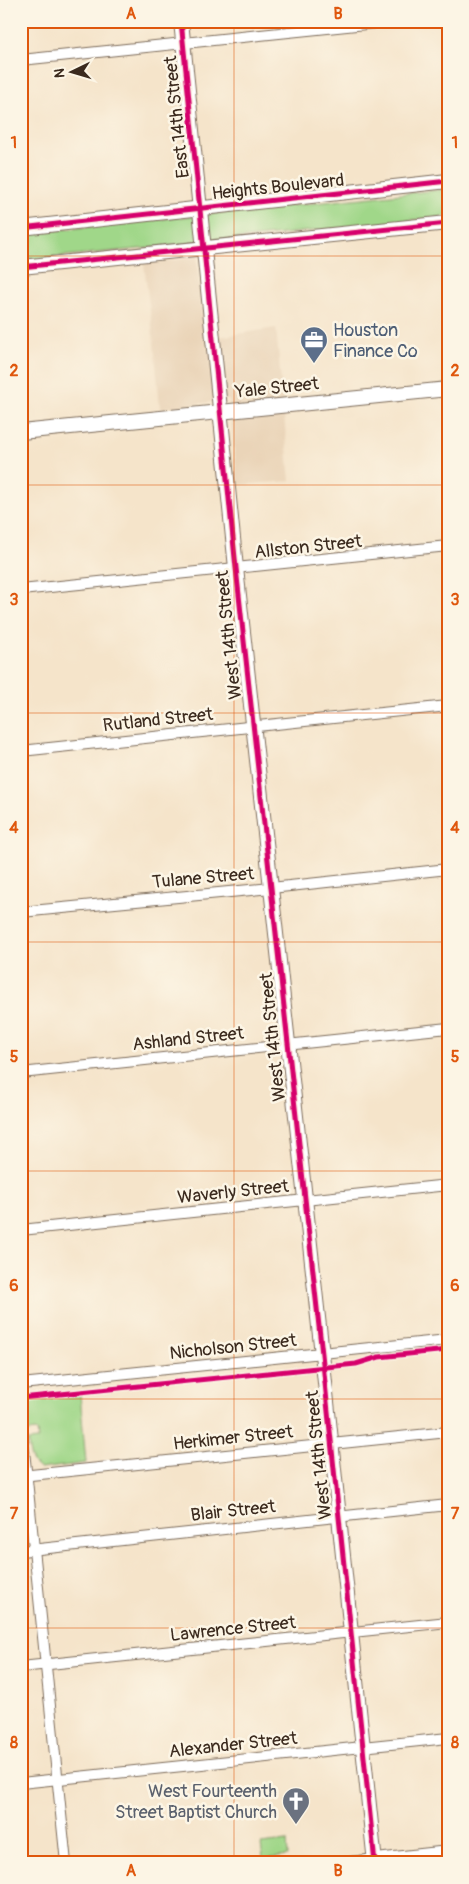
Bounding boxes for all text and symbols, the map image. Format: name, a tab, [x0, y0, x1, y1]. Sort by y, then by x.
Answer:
text: A	[126, 4, 137, 24]
text: B	[333, 4, 343, 24]
north arrow	[48, 48, 98, 98]
street label: East 14th Street	[159, 54, 195, 179]
text: N	[51, 68, 68, 79]
text: 1	[11, 133, 17, 153]
text: 1	[452, 133, 458, 153]
street label: Heights Boulevard	[211, 169, 345, 205]
place label: Houston Finance Co	[333, 319, 418, 363]
office icon: Houston Finance Co	[299, 325, 329, 364]
text: 2	[10, 361, 19, 381]
text: 2	[451, 361, 460, 381]
street label: Yale Street	[233, 372, 321, 404]
street label: Allston Street	[253, 530, 364, 564]
street label: West 14th Street	[211, 569, 247, 701]
text: 3	[10, 590, 19, 610]
text: 3	[451, 590, 460, 610]
street label: Rutland Street	[102, 703, 215, 737]
text: 4	[9, 818, 19, 838]
text: 4	[450, 818, 460, 838]
street label: Tulane Street	[151, 862, 256, 894]
street label: West 14th Street	[255, 971, 291, 1103]
street label: Ashland Street	[131, 1022, 246, 1056]
text: 5	[10, 1047, 19, 1067]
text: 5	[451, 1047, 460, 1067]
street label: Waverly Street	[176, 1175, 291, 1209]
text: 6	[9, 1276, 19, 1296]
text: 6	[450, 1276, 460, 1296]
street label: Nicholson Street	[168, 1329, 298, 1365]
street label: West 14th Street	[301, 1389, 337, 1521]
street label: Herkimer Street	[172, 1420, 295, 1456]
street label: Blair Street	[189, 1495, 277, 1527]
text: 7	[10, 1504, 19, 1524]
text: 7	[451, 1504, 460, 1524]
street label: Lawrence Street	[169, 1611, 298, 1647]
street label: Alexander Street	[168, 1727, 299, 1763]
text: 8	[10, 1733, 18, 1753]
text: 8	[451, 1733, 459, 1753]
place label: West Fourteenth Street Baptist Church	[115, 1780, 277, 1824]
church icon: West Fourteenth Street Baptist Church	[281, 1786, 311, 1825]
text: A	[126, 1861, 137, 1881]
text: B	[333, 1861, 343, 1881]

